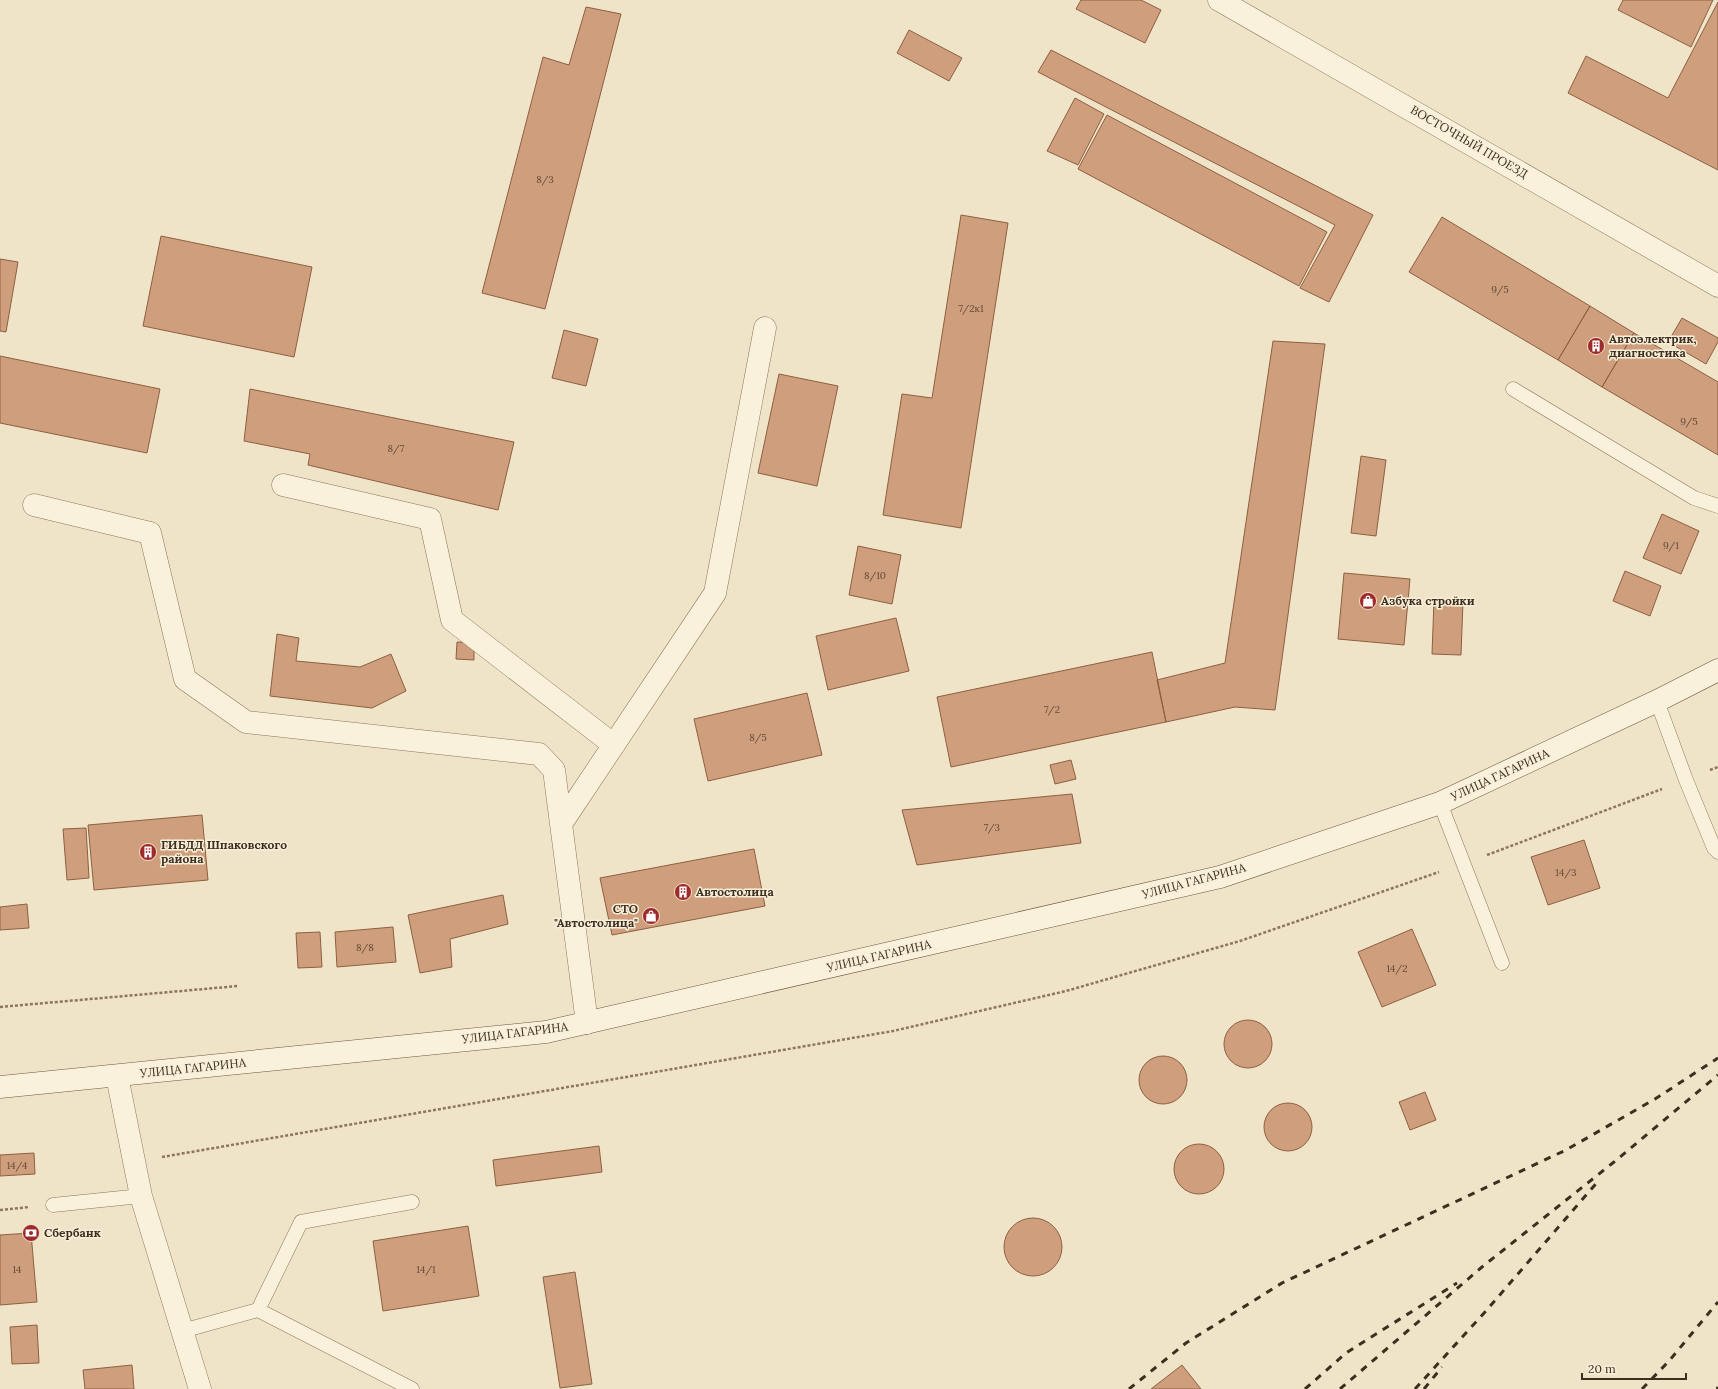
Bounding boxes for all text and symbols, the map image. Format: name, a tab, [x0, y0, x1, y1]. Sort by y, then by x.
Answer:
street label: ВОСТОЧНЫЙ ПРОЕЗД	[1408, 102, 1530, 181]
house number: 8/3	[536, 173, 554, 186]
house number: 9/5	[1491, 283, 1509, 296]
house number: 7/2к1	[958, 302, 984, 315]
place label: Автоэлектрик, диагностика	[1609, 331, 1697, 360]
building icon: Автоэлектрик, диагностика	[1586, 336, 1606, 356]
house number: 9/5	[1680, 415, 1698, 428]
house number: 8/7	[388, 442, 405, 455]
house number: 9/1	[1663, 539, 1679, 552]
house number: 8/10	[864, 569, 886, 582]
shop icon: Азбука стройки	[1358, 591, 1378, 611]
place label: Азбука стройки	[1381, 593, 1475, 608]
house number: 7/2	[1044, 703, 1060, 716]
house number: 8/5	[749, 731, 767, 744]
street label: УЛИЦА ГАГАРИНА	[1447, 745, 1552, 804]
house number: 7/3	[984, 821, 1001, 834]
place label: ГИБДД Шпаковского района	[161, 837, 287, 866]
building icon: ГИБДД Шпаковского района	[138, 842, 158, 862]
street label: УЛИЦА ГАГАРИНА	[1139, 859, 1248, 902]
house number: 14/3	[1555, 866, 1577, 879]
building icon: Автостолица	[673, 882, 693, 902]
place label: Автостолица	[696, 884, 774, 899]
place label: СТО "Автостолица"	[554, 901, 638, 930]
shop icon: СТО "Автостолица"	[641, 906, 661, 926]
street label: УЛИЦА ГАГАРИНА	[824, 936, 933, 975]
house number: 8/8	[356, 941, 374, 954]
house number: 14/2	[1386, 962, 1408, 975]
street label: УЛИЦА ГАГАРИНА	[460, 1019, 569, 1047]
street label: УЛИЦА ГАГАРИНА	[138, 1054, 247, 1081]
house number: 14/4	[7, 1159, 28, 1172]
bank icon: Сбербанк	[21, 1223, 41, 1243]
place label: Сбербанк	[44, 1225, 101, 1240]
house number: 14	[12, 1263, 22, 1276]
house number: 14/1	[416, 1263, 436, 1276]
scale bar	[1582, 1355, 1686, 1381]
text: 20 m	[1588, 1361, 1616, 1376]

